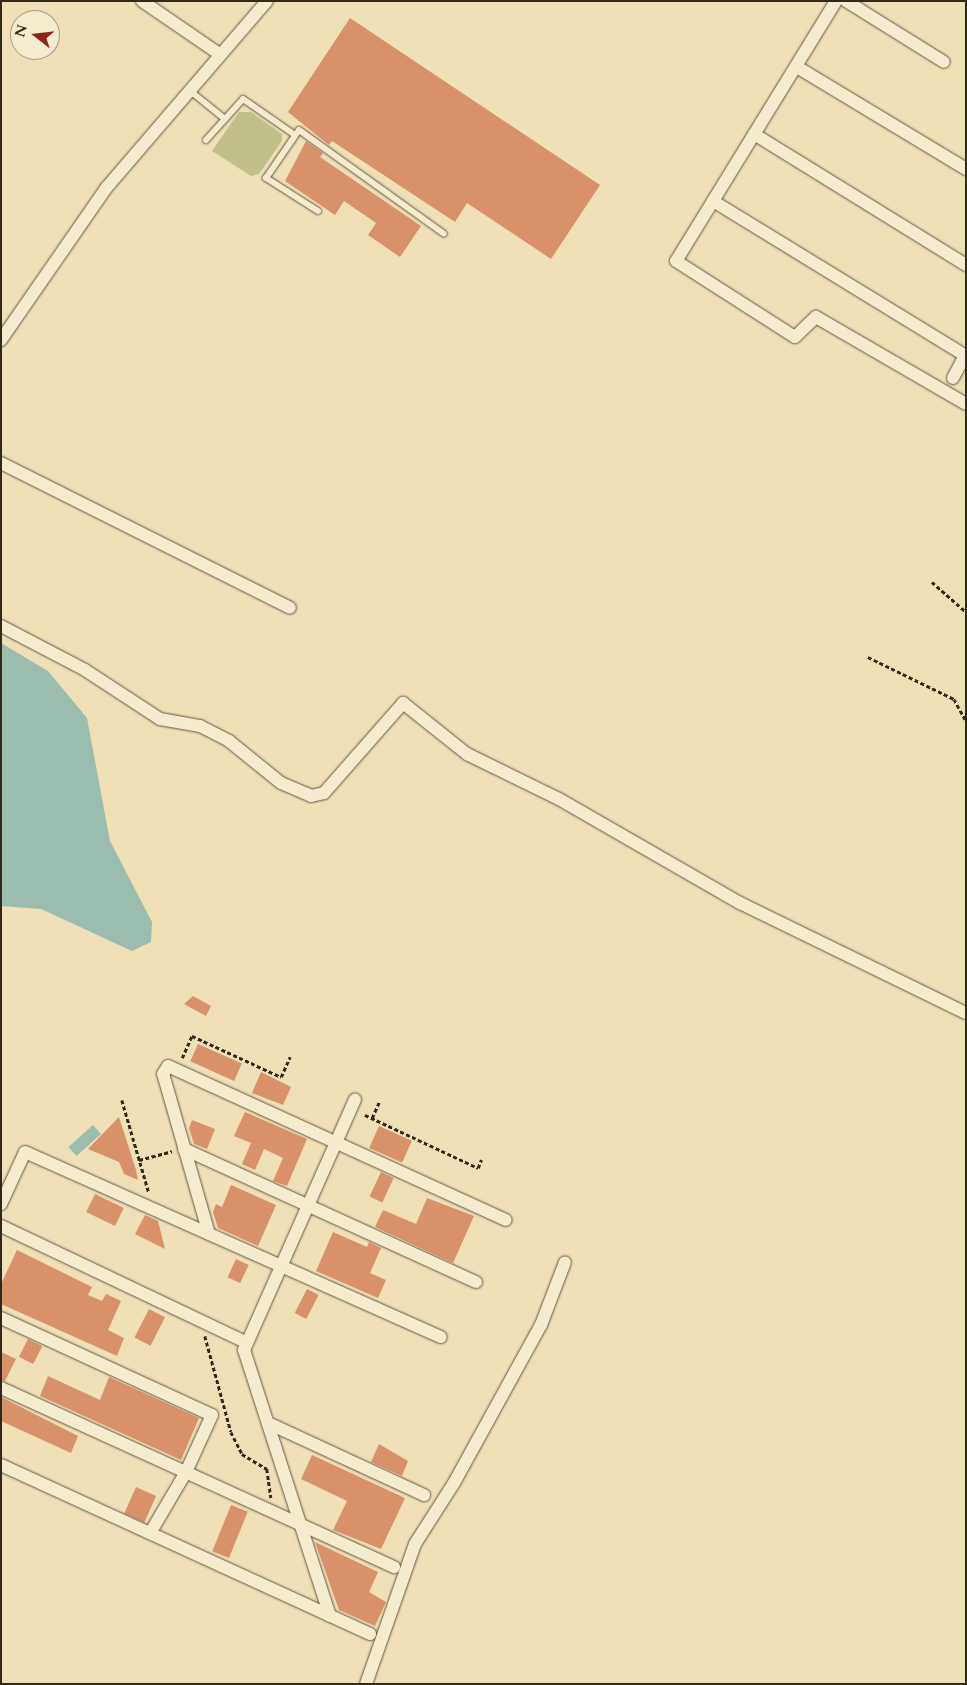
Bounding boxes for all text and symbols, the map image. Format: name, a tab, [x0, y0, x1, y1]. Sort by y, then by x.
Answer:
north arrow	[10, 10, 60, 60]
text: N	[10, 23, 32, 39]

